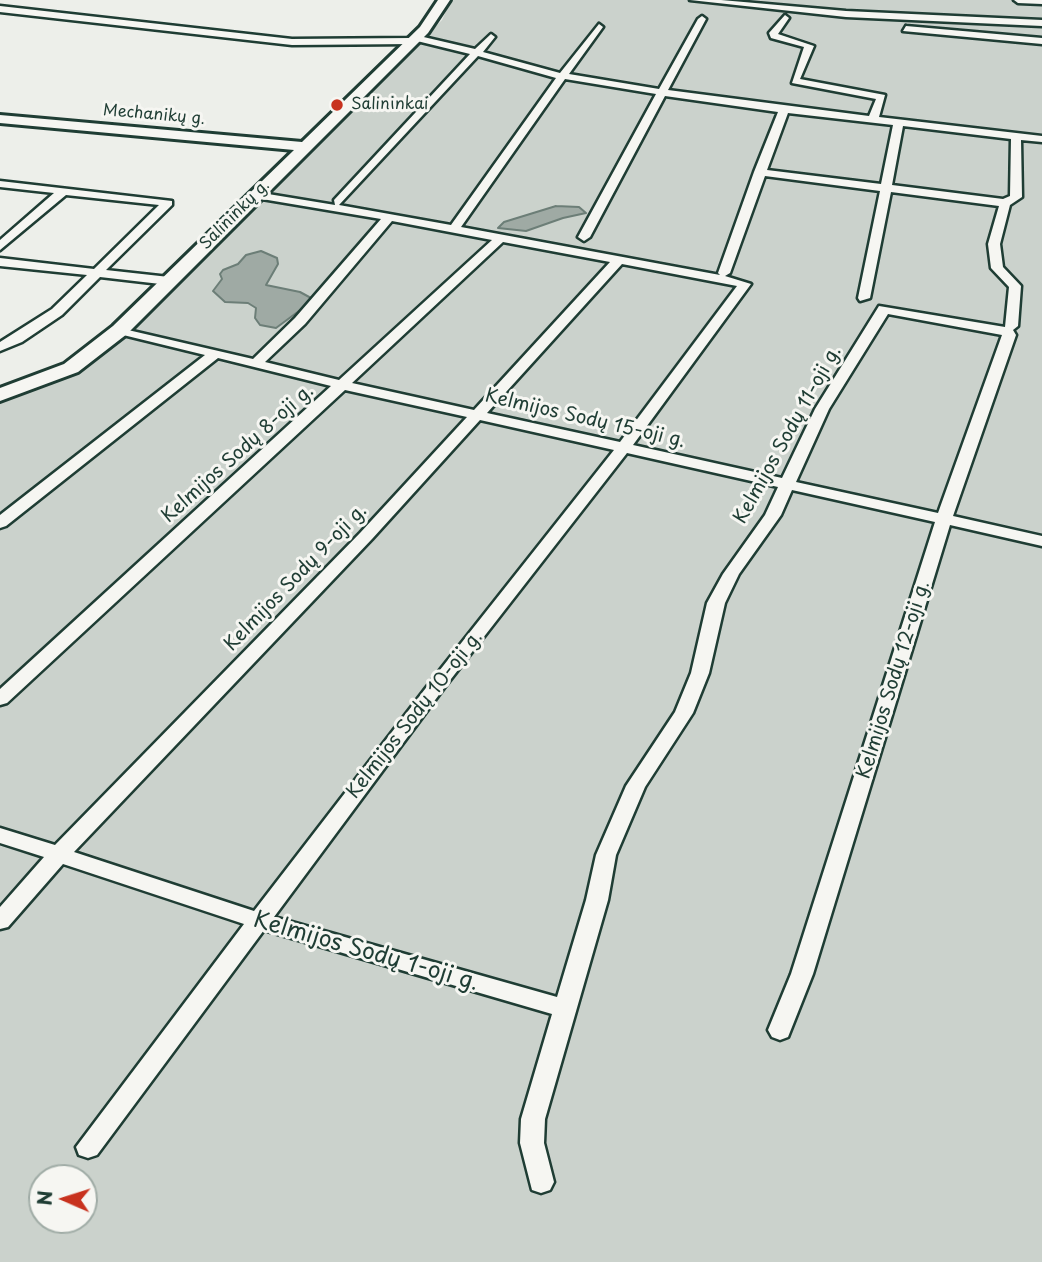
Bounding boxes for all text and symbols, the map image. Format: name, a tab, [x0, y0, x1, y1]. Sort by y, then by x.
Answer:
place label: Salininkai	[351, 95, 429, 115]
marker: Salininkai	[329, 97, 345, 113]
street label: Mechanikų g.	[102, 101, 206, 129]
street label: Salininkų g.	[196, 176, 274, 254]
street label: Kelmijos Sodų 11-oji g.	[730, 342, 846, 528]
street label: Kelmijos Sodų 8-oji g.	[157, 380, 319, 528]
street label: Kelmijos Sodų 15-oji g.	[483, 385, 687, 453]
street label: Kelmijos Sodų 9-oji g.	[220, 500, 372, 656]
street label: Kelmijos Sodų 12-oji g.	[853, 578, 935, 782]
street label: Kelmijos Sodų 10-oji g.	[342, 627, 488, 803]
street label: Kelmijos Sodų 1-oji g.	[250, 907, 482, 997]
north arrow	[28, 1164, 98, 1234]
text: N	[30, 1190, 58, 1206]

